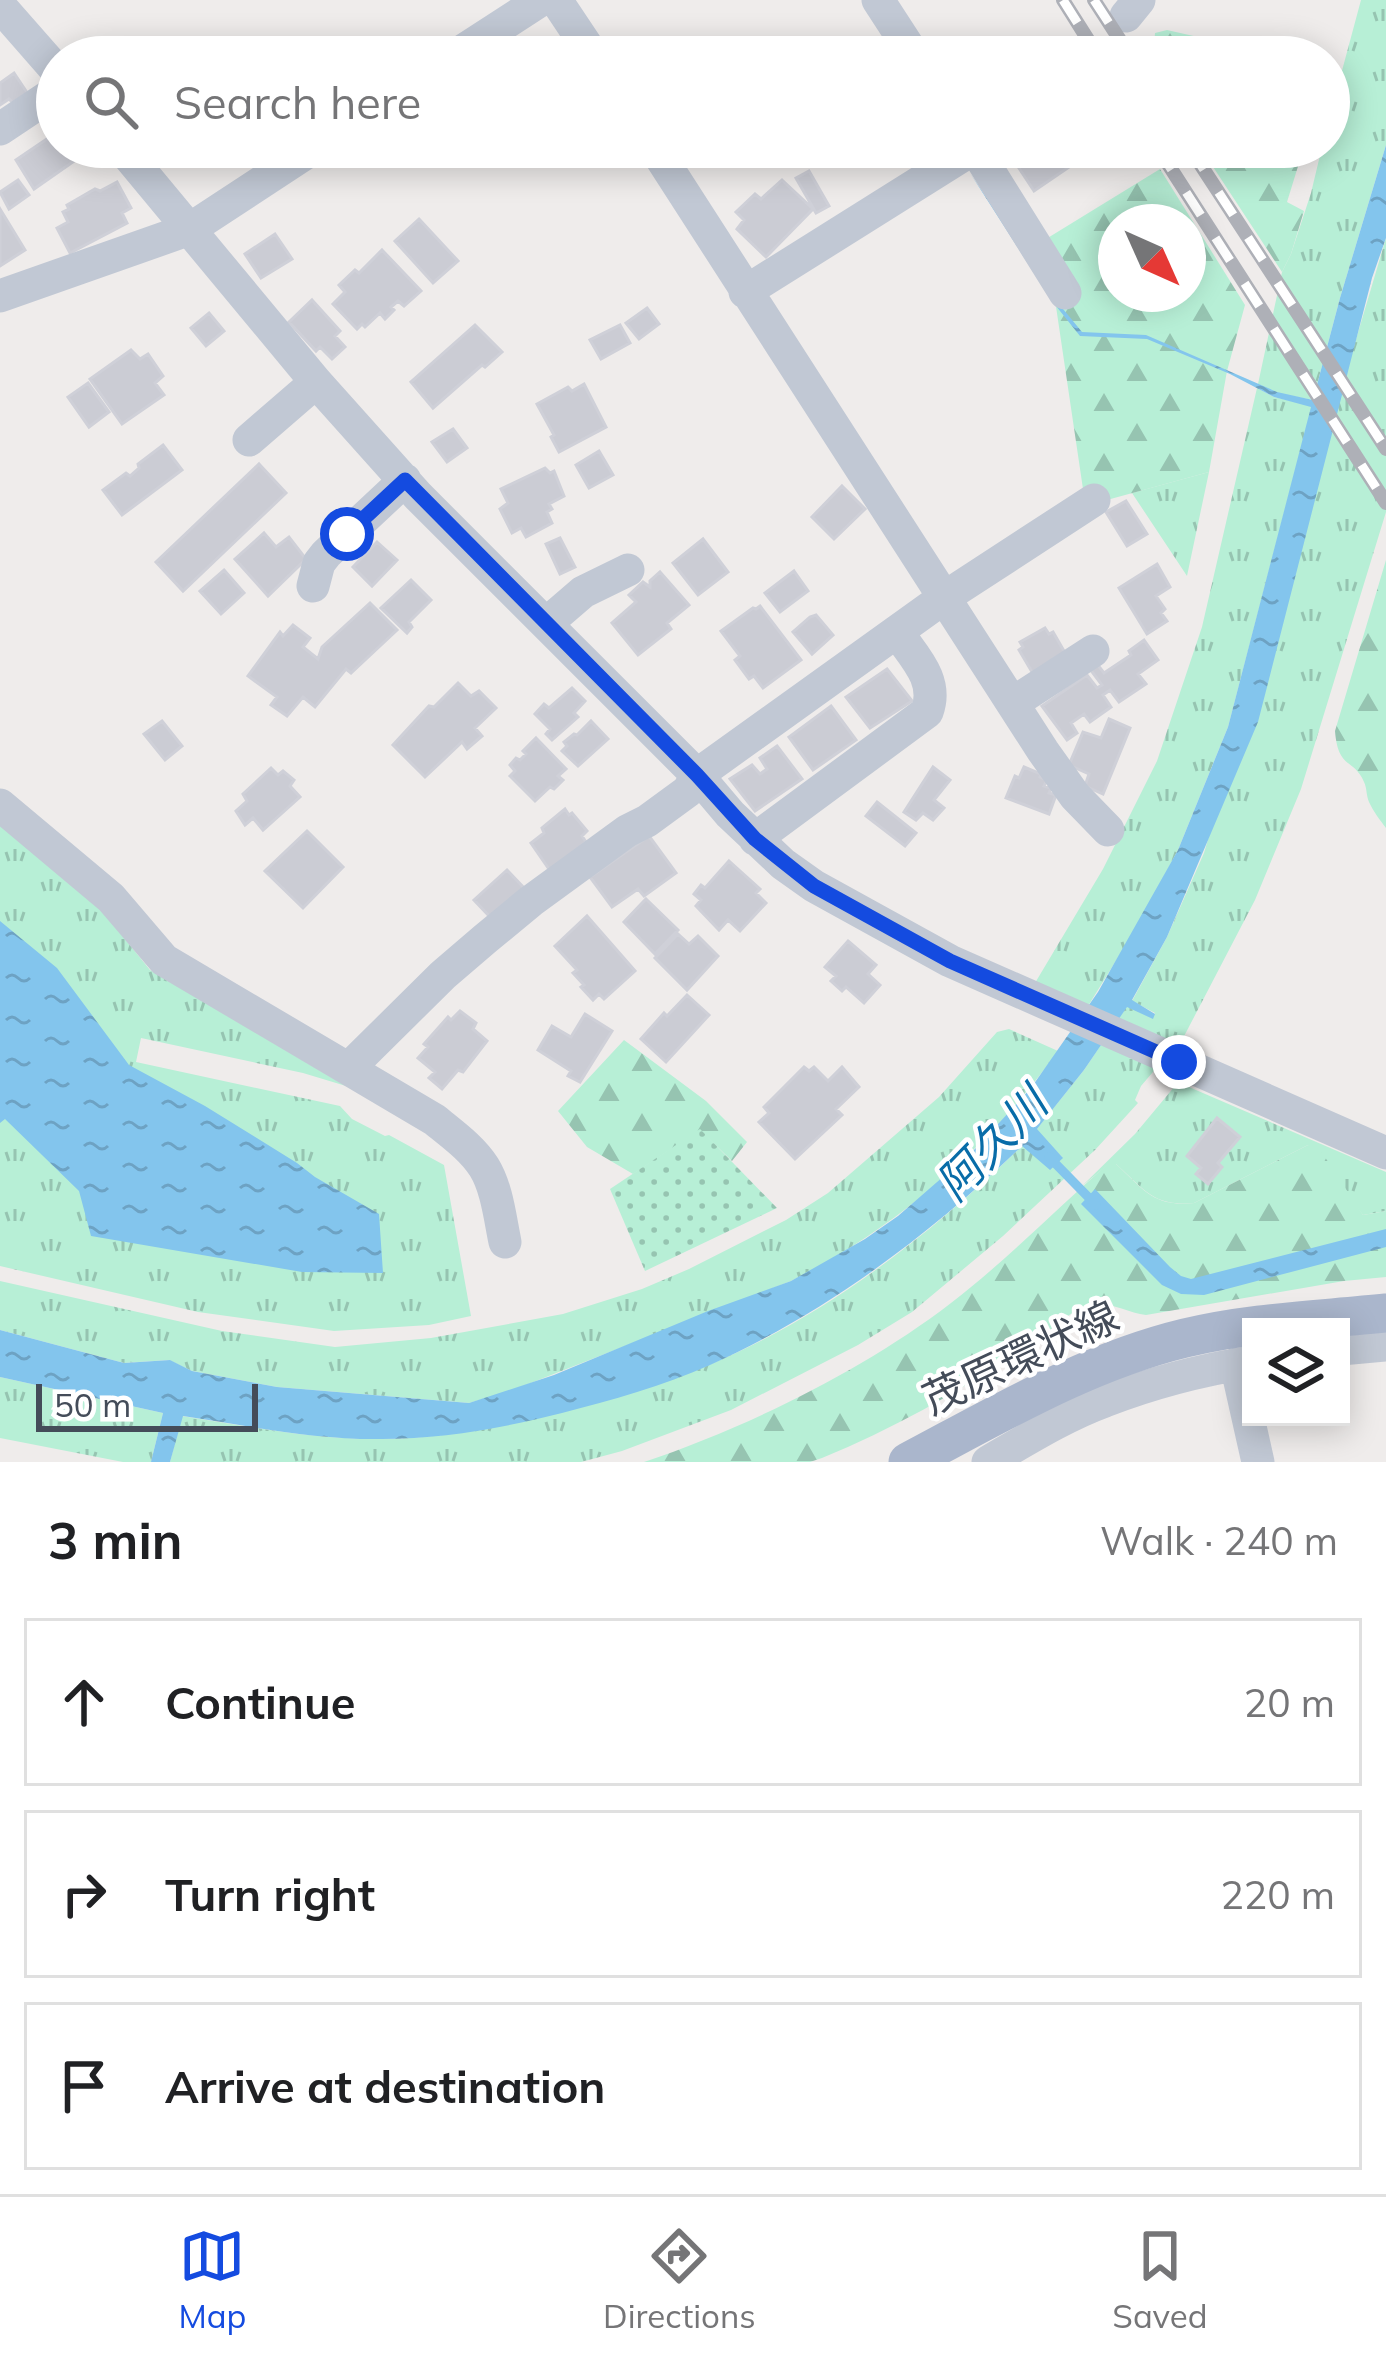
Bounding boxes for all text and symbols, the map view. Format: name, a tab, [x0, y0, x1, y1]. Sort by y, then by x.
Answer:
search box	[36, 36, 1350, 168]
icon: search	[78, 69, 144, 135]
text: Search here	[174, 74, 421, 130]
north arrow	[1098, 204, 1206, 312]
route start	[320, 507, 374, 561]
route end	[1152, 1035, 1206, 1089]
water label: 阿久川	[924, 1072, 1061, 1211]
street label: 茂原環状線	[914, 1289, 1126, 1425]
map controls	[1242, 1318, 1350, 1426]
button: layers	[1242, 1318, 1350, 1426]
scale bar	[36, 1378, 258, 1431]
text: 50 m	[54, 1384, 131, 1425]
text: 3 min	[48, 1508, 183, 1572]
text: Walk · 240 m	[1100, 1516, 1338, 1565]
icon: ahead	[51, 1669, 117, 1735]
text: Continue	[165, 1674, 355, 1730]
text: 20 m	[1244, 1678, 1335, 1727]
icon: right	[51, 1861, 117, 1927]
text: Turn right	[165, 1866, 375, 1922]
text: 220 m	[1220, 1870, 1335, 1919]
icon: arrive	[51, 2053, 117, 2119]
text: Arrive at destination	[165, 2058, 605, 2114]
tab: Map	[178, 2223, 246, 2336]
tab: Directions	[603, 2223, 756, 2336]
tab: Saved	[1112, 2223, 1208, 2336]

